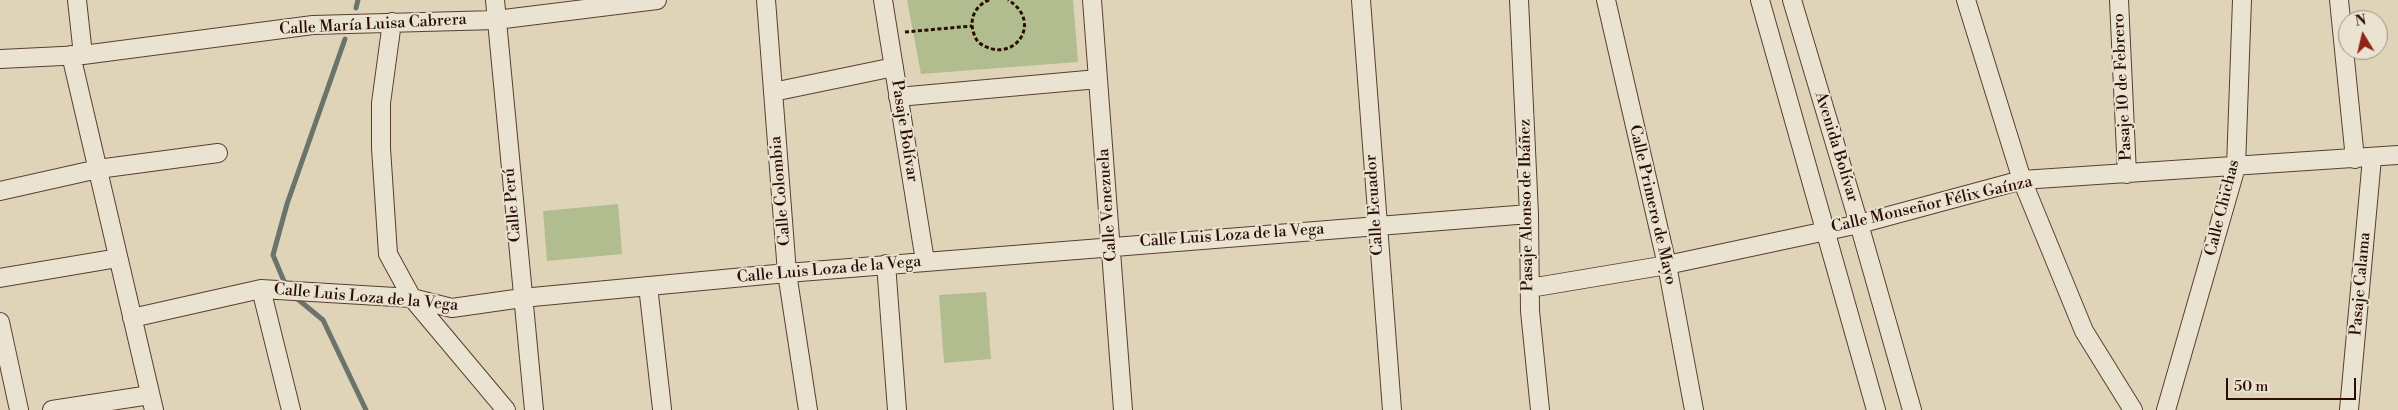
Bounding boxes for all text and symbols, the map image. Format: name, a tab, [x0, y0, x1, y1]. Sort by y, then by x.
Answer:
north arrow	[2338, 10, 2388, 60]
street label: Calle María Luisa Cabrera	[279, 11, 467, 39]
text: N	[2354, 11, 2368, 31]
street label: Pasaje 10 de Febrero	[2110, 13, 2136, 161]
street label: Pasaje Bolívar	[886, 79, 922, 183]
street label: Avenida Bolívar	[1810, 89, 1862, 205]
street label: Pasaje Alonso de Ibáñez	[1516, 119, 1538, 291]
street label: Calle Primero de Mayo	[1624, 123, 1680, 287]
street label: Calle Colombia	[767, 135, 795, 247]
street label: Calle Venezuela	[1094, 148, 1122, 262]
street label: Calle Ecuador	[1362, 154, 1388, 256]
street label: Calle Chichas	[2202, 158, 2244, 258]
street label: Calle Perú	[500, 167, 526, 243]
street label: Calle Monseñor Félix Gaínza	[1830, 172, 2034, 238]
street label: Calle Luis Loza de la Vega	[1139, 220, 1325, 252]
street label: Pasaje Calama	[2347, 231, 2375, 337]
street label: Calle Luis Loza de la Vega	[736, 252, 922, 288]
street label: Calle Luis Loza de la Vega	[273, 280, 459, 316]
scale bar	[2228, 368, 2358, 400]
text: 50 m	[2234, 377, 2268, 396]

